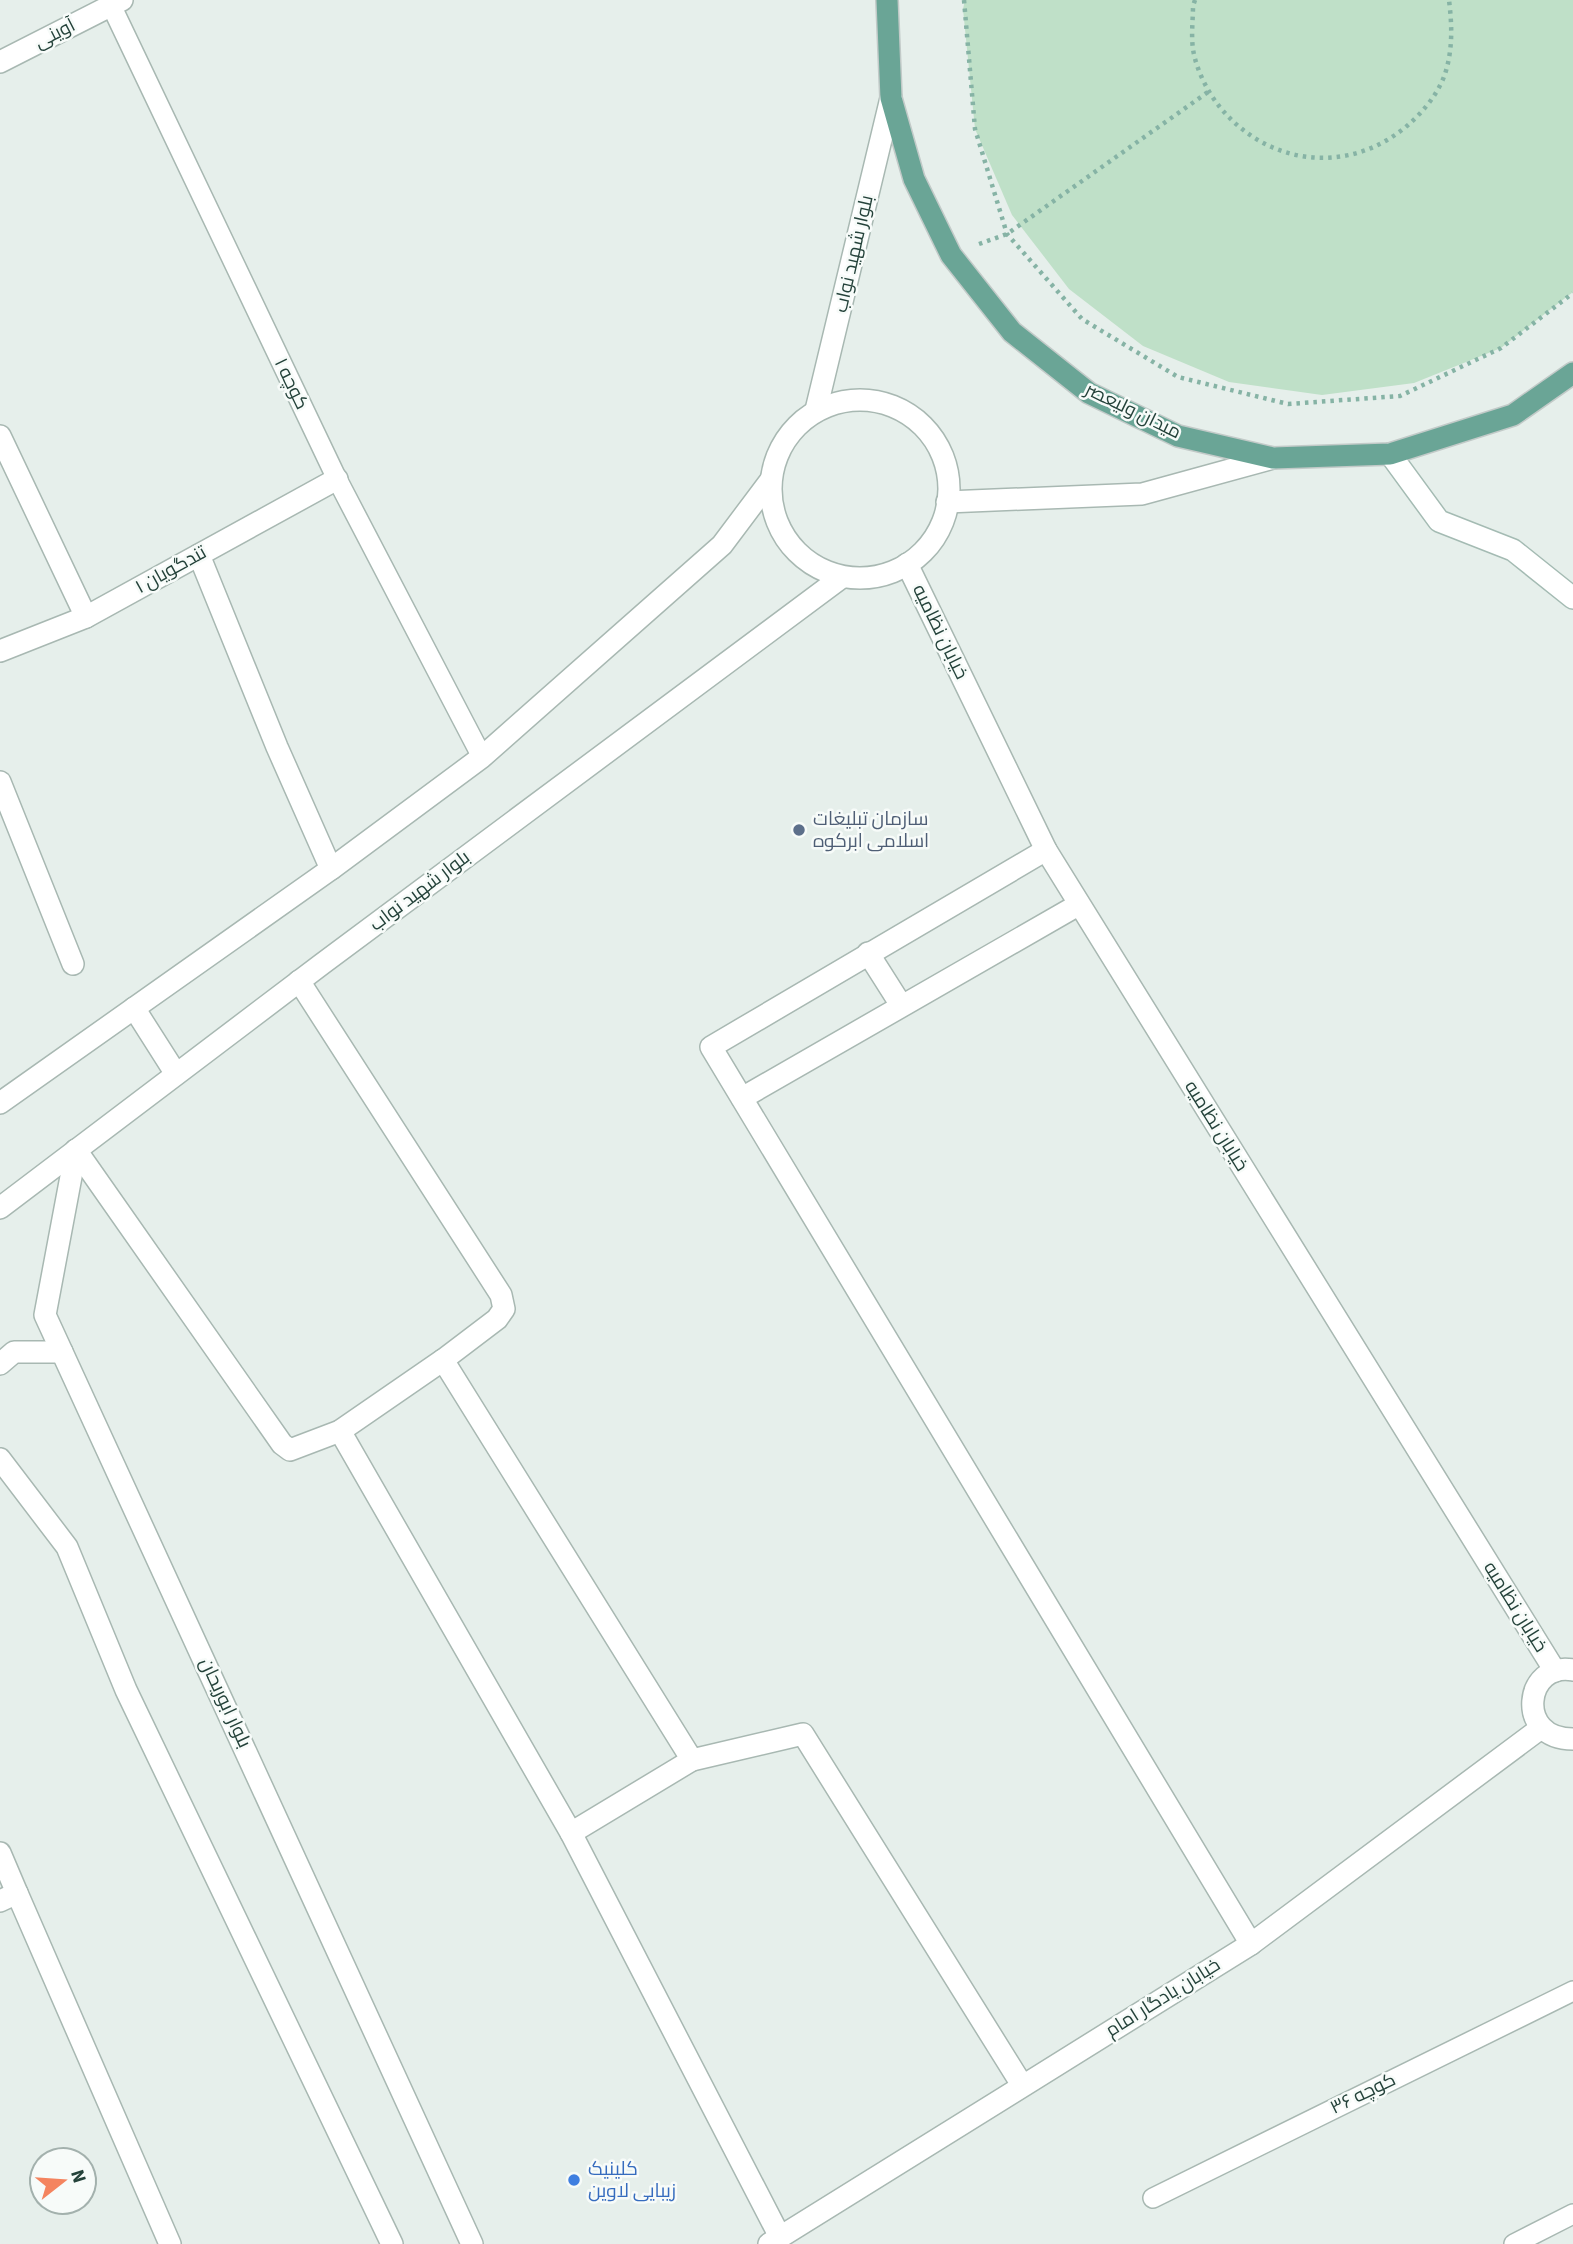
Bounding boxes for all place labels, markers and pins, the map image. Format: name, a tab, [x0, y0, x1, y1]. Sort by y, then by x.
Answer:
place label: سازمان تبلیغات اسلامی ابرکوه	[813, 806, 929, 855]
marker: سازمان تبلیغات اسلامی ابرکوه	[791, 822, 807, 838]
place label: کلینیک زیبایی لاوین	[588, 2156, 676, 2205]
marker: کلینیک زیبایی لاوین	[566, 2172, 582, 2188]

